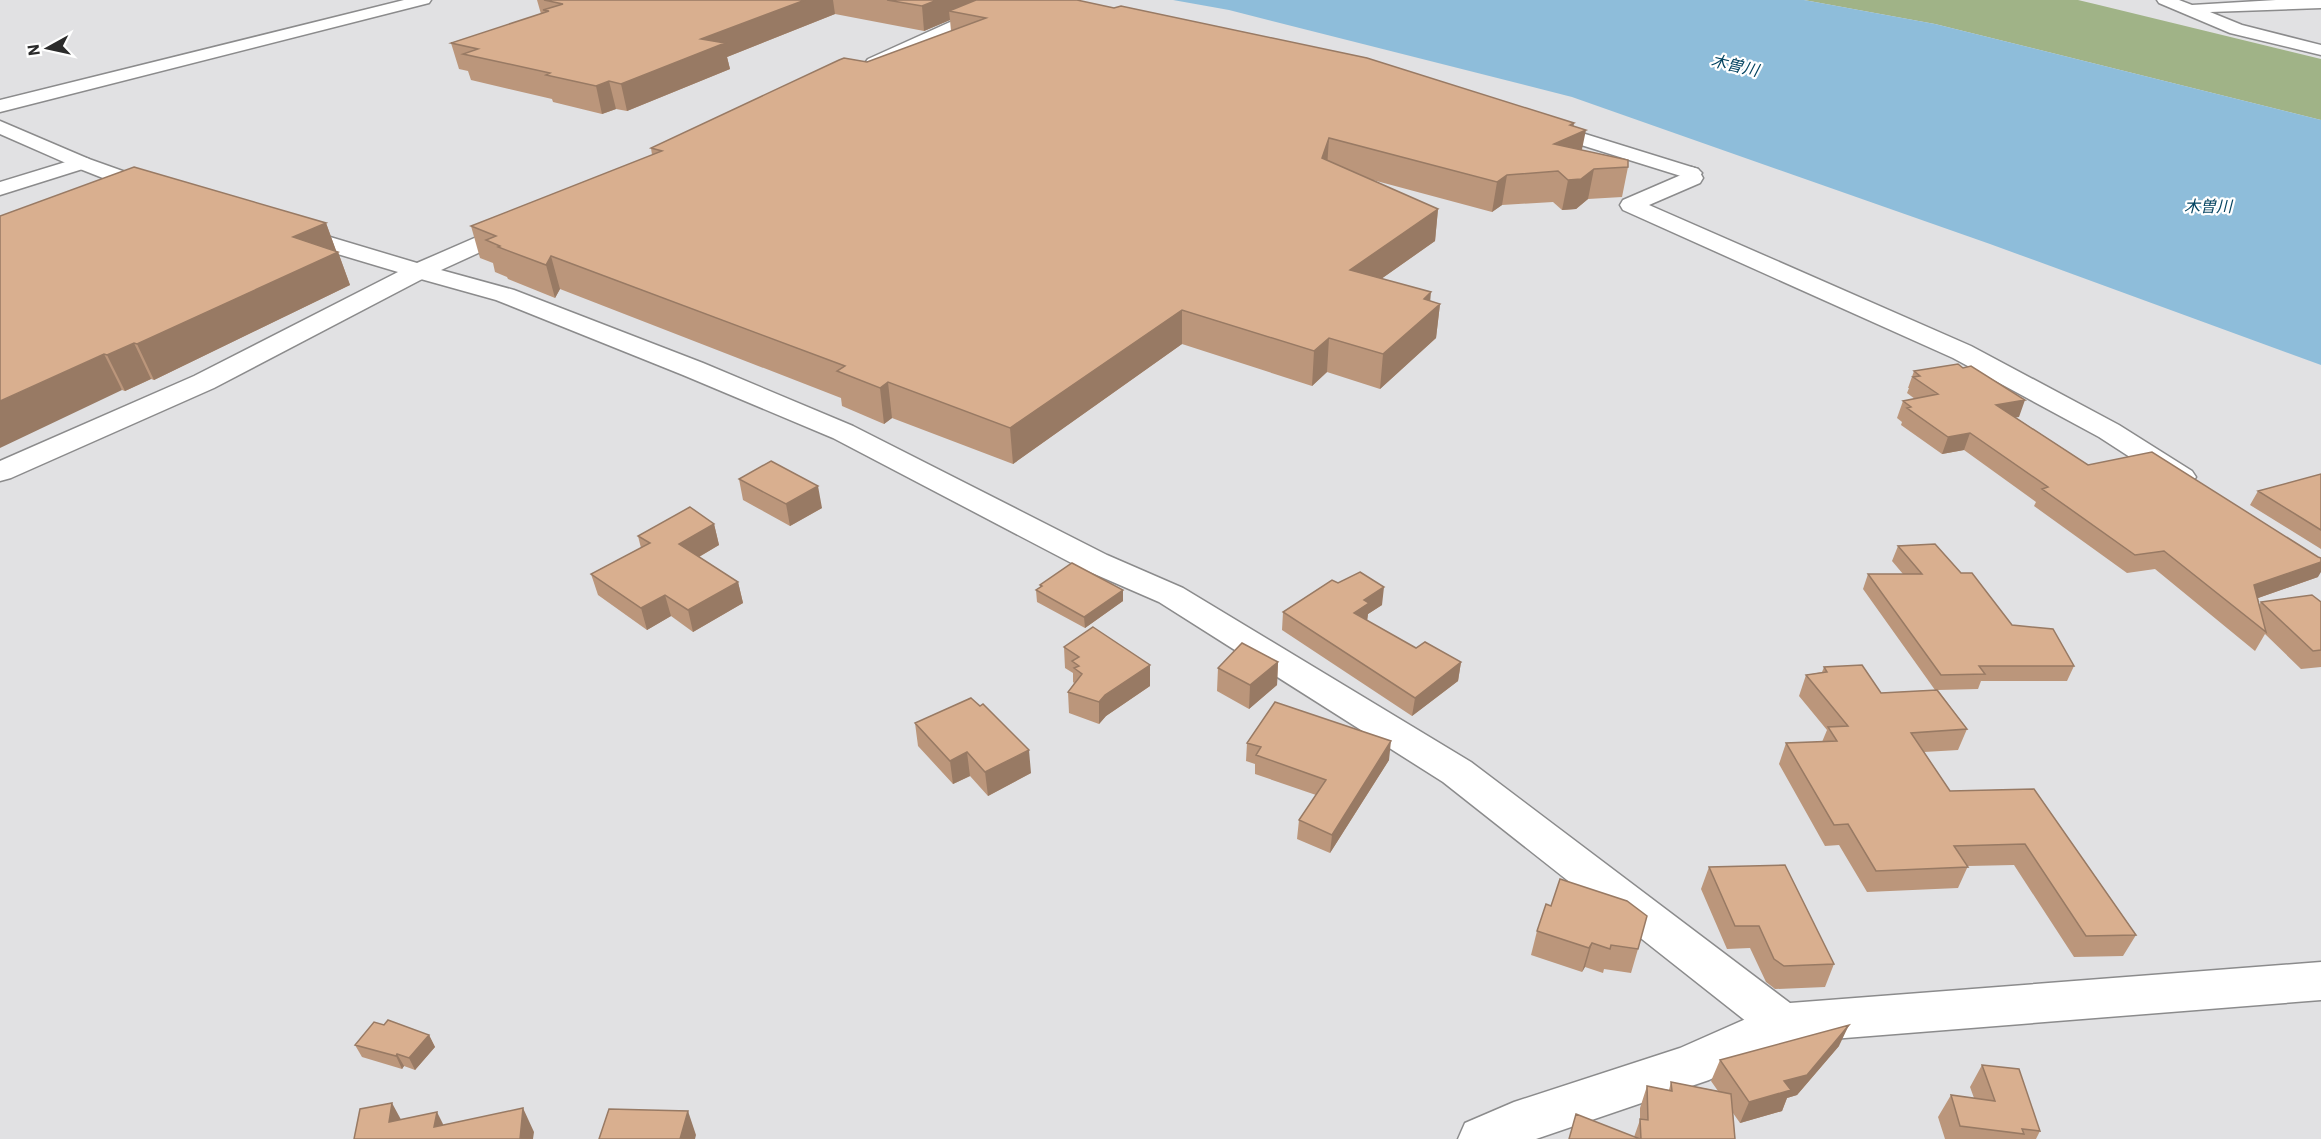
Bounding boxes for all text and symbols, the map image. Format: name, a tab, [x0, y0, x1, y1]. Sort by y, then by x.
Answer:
north arrow	[18, 18, 78, 78]
text: N	[22, 43, 44, 57]
water label: 木曽川	[1709, 50, 1763, 81]
water label: 木曽川	[2184, 196, 2234, 216]

